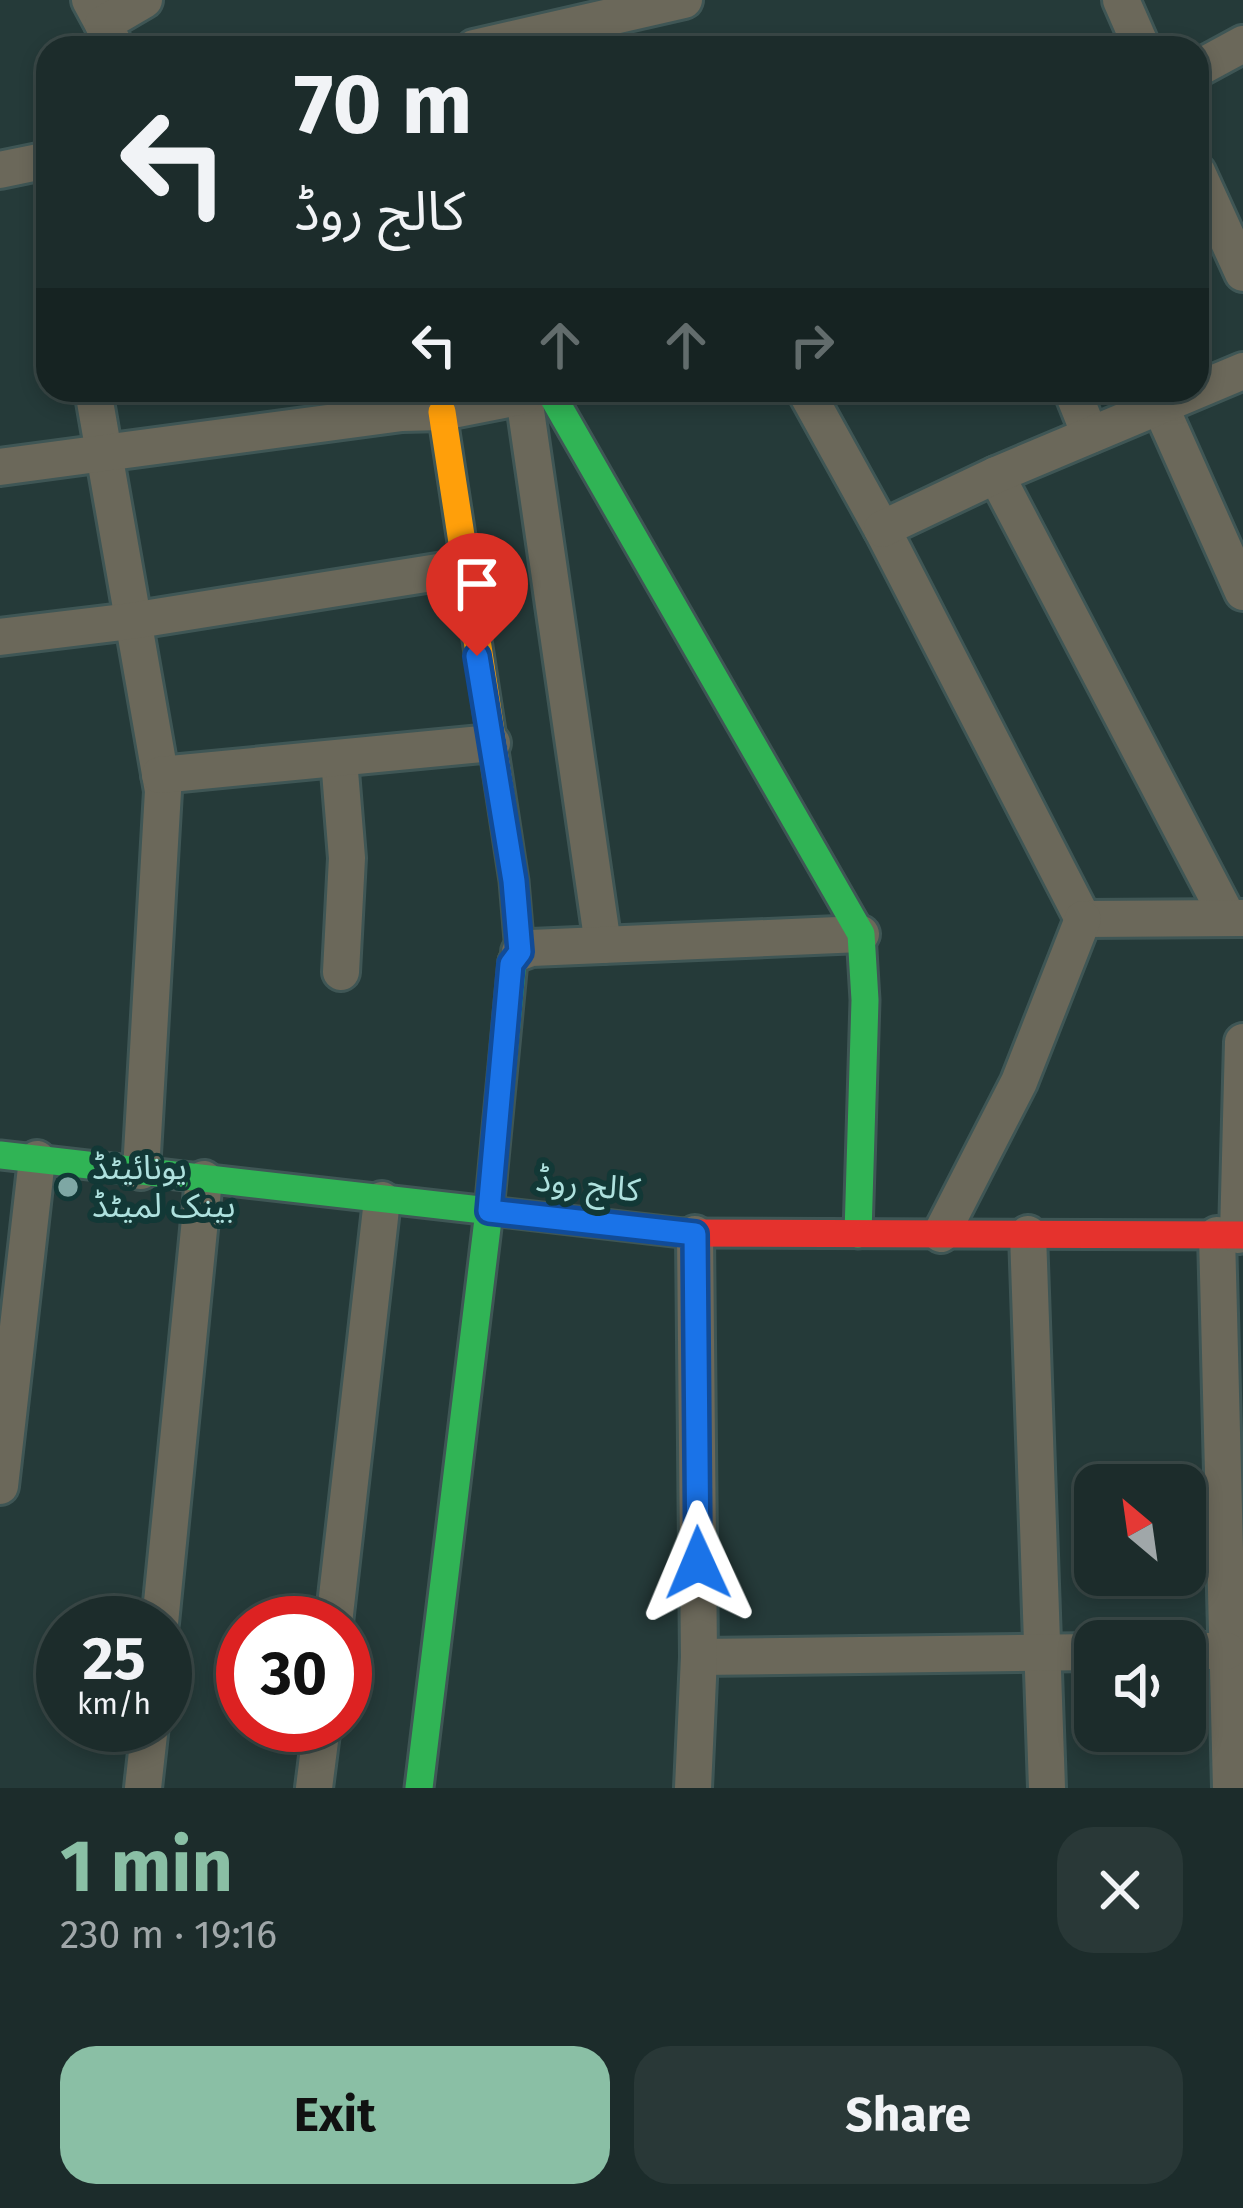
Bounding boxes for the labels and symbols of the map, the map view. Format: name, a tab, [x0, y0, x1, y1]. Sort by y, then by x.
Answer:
pin	[426, 533, 528, 656]
place label: یونائیٹڈ بینک لمیٹڈ	[92, 1148, 235, 1226]
street label: کالج روڈ	[534, 1160, 642, 1214]
marker: یونائیٹڈ بینک لمیٹڈ	[55, 1174, 81, 1200]
north arrow	[1074, 1464, 1206, 1596]
position arrow	[635, 1500, 761, 1626]
speed limit sign: 30	[216, 1596, 372, 1752]

